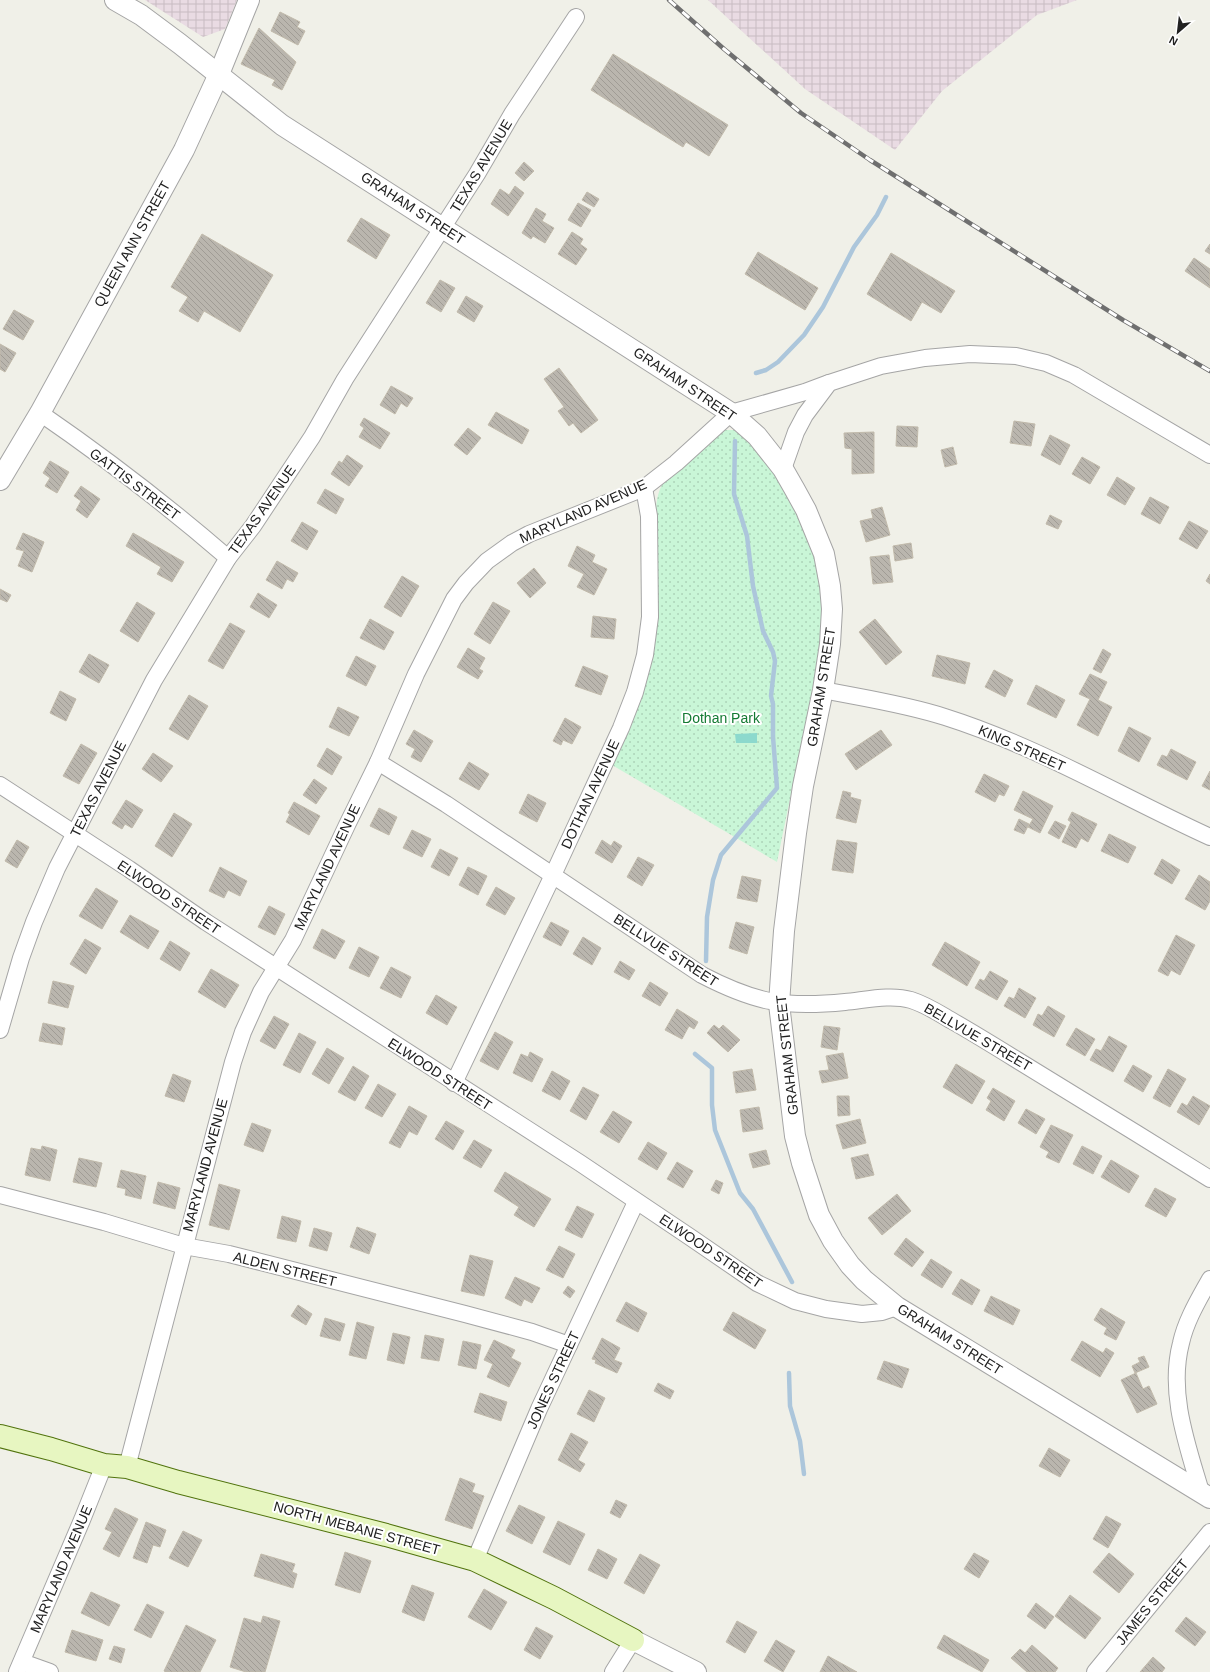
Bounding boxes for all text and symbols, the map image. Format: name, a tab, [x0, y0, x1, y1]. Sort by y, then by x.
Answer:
north arrow	[1158, 12, 1198, 52]
text: N	[1167, 34, 1180, 48]
street label: TEXAS AVENUE	[447, 117, 515, 215]
street label: GRAHAM STREET	[358, 168, 468, 248]
street label: QUEEN ANN STREET	[91, 178, 174, 310]
street label: GRAHAM STREET	[631, 344, 740, 425]
street label: GATTIS STREET	[87, 445, 184, 523]
street label: TEXAS AVENUE	[225, 462, 299, 558]
street label: MARYLAND AVENUE	[517, 476, 649, 546]
street label: GRAHAM STREET	[804, 626, 838, 748]
park label: Dothan Park	[682, 710, 761, 726]
street label: KING STREET	[976, 722, 1068, 774]
street label: DOTHAN AVENUE	[558, 737, 622, 851]
street label: TEXAS AVENUE	[67, 738, 129, 840]
street label: MARYLAND AVENUE	[291, 801, 363, 933]
street label: ELWOOD STREET	[115, 857, 224, 938]
street label: BELLVUE STREET	[611, 910, 722, 990]
street label: GRAHAM STREET	[773, 994, 801, 1116]
street label: BELLVUE STREET	[922, 1000, 1035, 1074]
street label: ELWOOD STREET	[385, 1035, 495, 1114]
street label: MARYLAND AVENUE	[180, 1097, 230, 1233]
street label: ELWOOD STREET	[657, 1211, 766, 1292]
street label: ALDEN STREET	[232, 1248, 339, 1290]
street label: GRAHAM STREET	[895, 1300, 1006, 1378]
street label: JONES STREET	[523, 1328, 583, 1431]
street label: NORTH MEBANE STREET	[272, 1498, 442, 1558]
street label: MARYLAND AVENUE	[27, 1503, 95, 1635]
street label: JAMES STREET	[1112, 1556, 1192, 1648]

